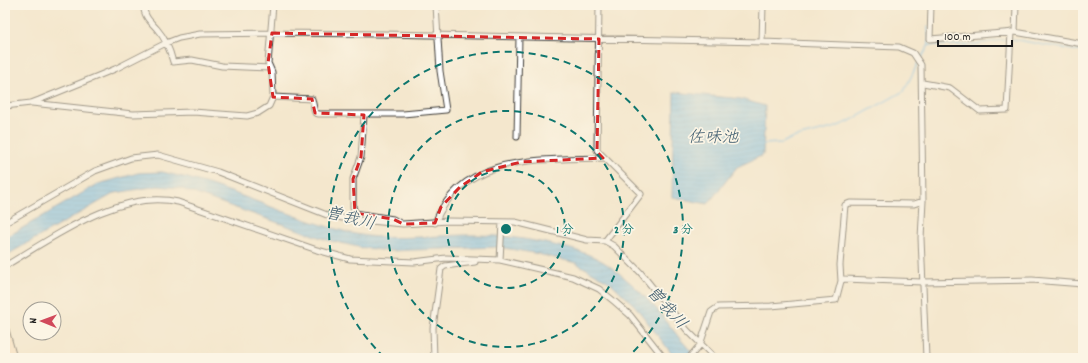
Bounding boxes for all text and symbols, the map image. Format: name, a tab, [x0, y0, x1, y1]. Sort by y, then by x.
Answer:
scale bar	[938, 22, 1012, 48]
text: 100 m	[944, 29, 971, 46]
water label: 佐味池	[688, 127, 739, 151]
water label: 曽我川	[323, 202, 378, 238]
centre of rings	[499, 222, 513, 236]
text: 1 分	[556, 222, 574, 239]
text: 2 分	[614, 222, 634, 239]
text: 3 分	[673, 222, 693, 239]
water label: 曽我川	[640, 282, 692, 336]
north arrow	[22, 301, 62, 341]
text: N	[26, 317, 42, 324]

